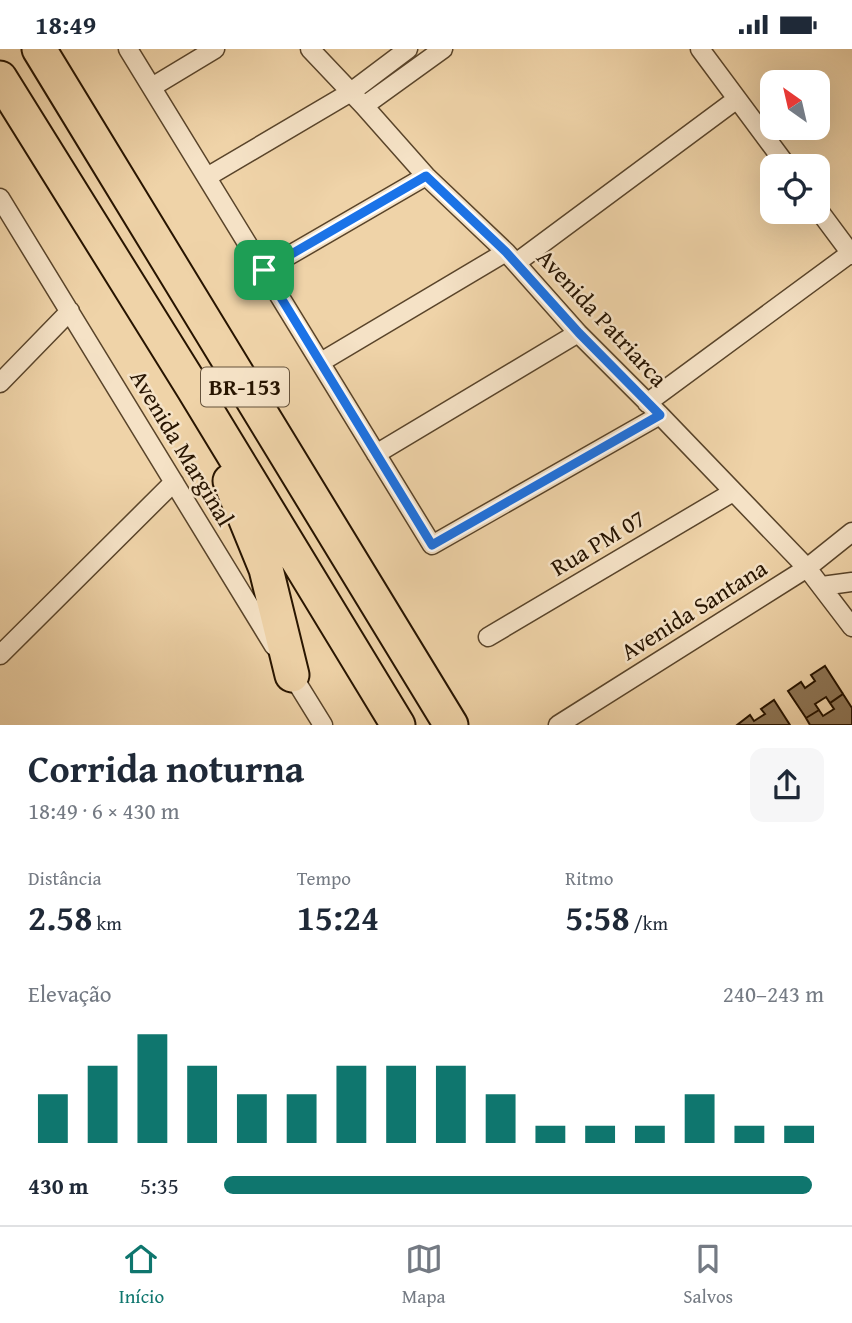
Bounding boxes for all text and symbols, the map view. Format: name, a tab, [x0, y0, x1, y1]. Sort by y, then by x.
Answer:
text: 18:49	[35, 5, 96, 44]
north arrow	[760, 70, 830, 140]
map controls	[760, 70, 830, 224]
button: locate	[760, 154, 830, 224]
pin	[234, 240, 294, 300]
street label: Avenida Patriarca	[529, 241, 676, 395]
icon: arrive	[245, 251, 283, 289]
street label: Avenida Marginal	[122, 363, 243, 533]
road number: BR-153	[201, 367, 289, 407]
street label: Rua PM 07	[544, 501, 652, 584]
street label: Avenida Santana	[614, 550, 774, 669]
text: Corrida noturna	[28, 740, 304, 796]
button: share	[750, 748, 824, 822]
text: 18:49 · 6 × 430 m	[28, 794, 180, 827]
text: Distância	[28, 864, 102, 892]
text: Tempo	[297, 864, 351, 892]
text: Ritmo	[565, 864, 614, 892]
text: 2.58	[28, 892, 92, 943]
text: 15:24	[297, 892, 379, 943]
text: 5:58	[565, 892, 630, 943]
text: km	[92, 909, 122, 937]
text: /km	[630, 909, 668, 937]
text: Elevação	[28, 977, 112, 1010]
text: 240–243 m	[723, 977, 824, 1010]
text: 430 m	[28, 1169, 89, 1202]
text: 5:35	[140, 1169, 179, 1202]
tab: Início	[119, 1240, 164, 1310]
tab: Mapa	[402, 1240, 446, 1310]
tab: Salvos	[683, 1240, 733, 1310]

